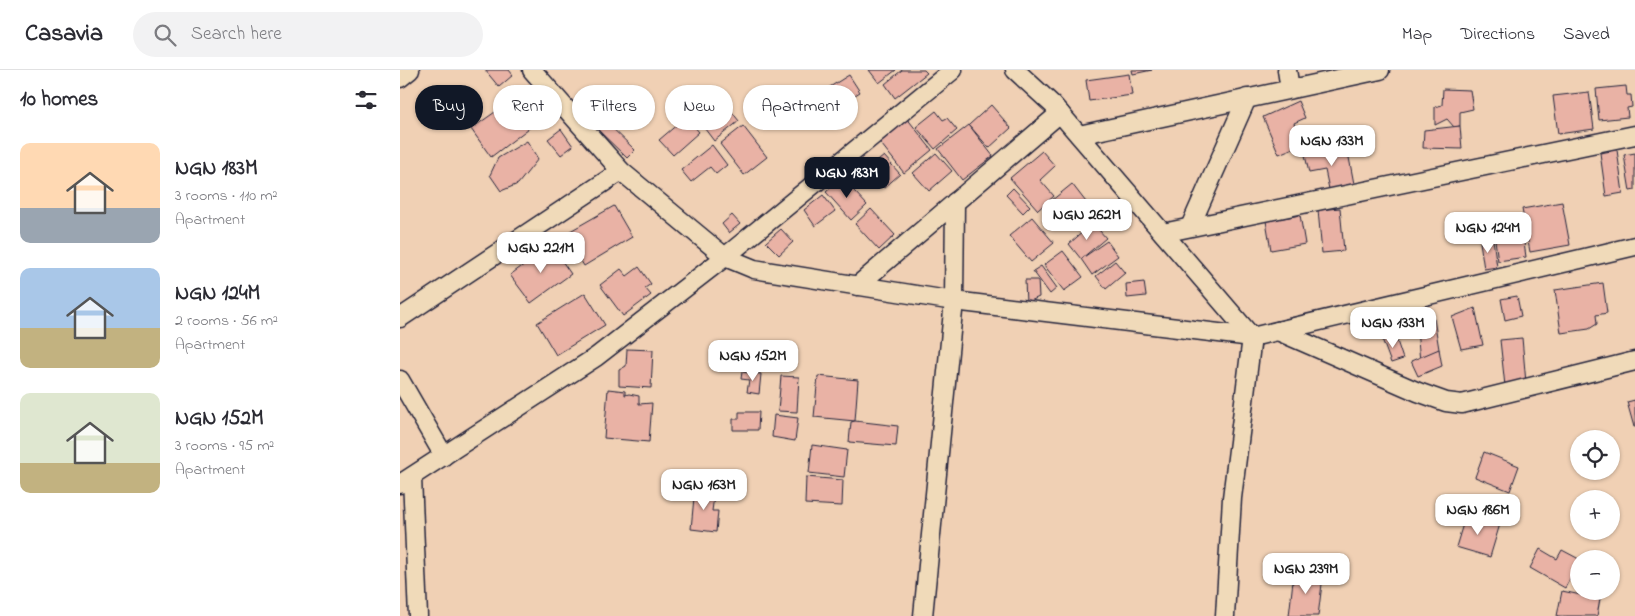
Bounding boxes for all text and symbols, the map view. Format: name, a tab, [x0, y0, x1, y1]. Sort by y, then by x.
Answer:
search box	[133, 12, 483, 57]
text: Casavia	[25, 17, 103, 52]
icon: search	[151, 21, 179, 49]
text: Search here	[191, 21, 282, 48]
text: Map	[1402, 22, 1432, 48]
text: Directions	[1460, 22, 1535, 48]
text: Saved	[1563, 22, 1610, 48]
text: 10 homes	[20, 85, 98, 115]
chip: Buy	[415, 85, 483, 130]
chip: Rent	[493, 85, 562, 130]
chip: Filters	[572, 85, 655, 130]
chip: New	[665, 85, 733, 130]
chip: Apartment	[743, 85, 858, 130]
icon: filters	[352, 86, 380, 114]
pin: NGN 133M	[1280, 124, 1384, 167]
text: NGN 133M	[1300, 129, 1364, 153]
text: NGN 183M	[175, 154, 258, 184]
pin: NGN 183M	[795, 156, 899, 199]
text: NGN 183M	[815, 161, 879, 185]
icon: home	[60, 163, 120, 223]
text: 3 rooms · 110 m²	[175, 184, 277, 208]
pin: NGN 262M	[1035, 198, 1139, 241]
text: NGN 262M	[1053, 203, 1121, 227]
text: Apartment	[175, 208, 245, 232]
pin: NGN 124M	[1436, 212, 1540, 254]
text: NGN 124M	[1456, 216, 1520, 240]
pin: NGN 221M	[489, 232, 593, 274]
text: NGN 221M	[508, 236, 574, 260]
text: NGN 124M	[175, 279, 260, 309]
icon: home	[60, 288, 120, 348]
pin: NGN 133M	[1341, 306, 1445, 349]
text: 2 rooms · 56 m²	[175, 309, 278, 333]
text: NGN 133M	[1361, 311, 1425, 335]
text: Apartment	[175, 333, 245, 357]
pin: NGN 152M	[701, 340, 805, 382]
text: NGN 152M	[719, 344, 787, 368]
text: NGN 152M	[175, 404, 264, 434]
icon: home	[60, 413, 120, 473]
map controls	[1570, 430, 1620, 600]
button: locate	[1570, 430, 1620, 480]
text: 3 rooms · 95 m²	[175, 434, 274, 458]
text: Apartment	[175, 458, 245, 482]
pin: NGN 163M	[652, 468, 756, 511]
text: NGN 163M	[672, 473, 736, 497]
button: +	[1570, 490, 1620, 540]
pin: NGN 186M	[1426, 494, 1530, 536]
text: NGN 186M	[1446, 498, 1510, 522]
button: −	[1570, 550, 1620, 600]
pin: NGN 239M	[1254, 552, 1358, 595]
text: NGN 239M	[1274, 557, 1338, 581]

